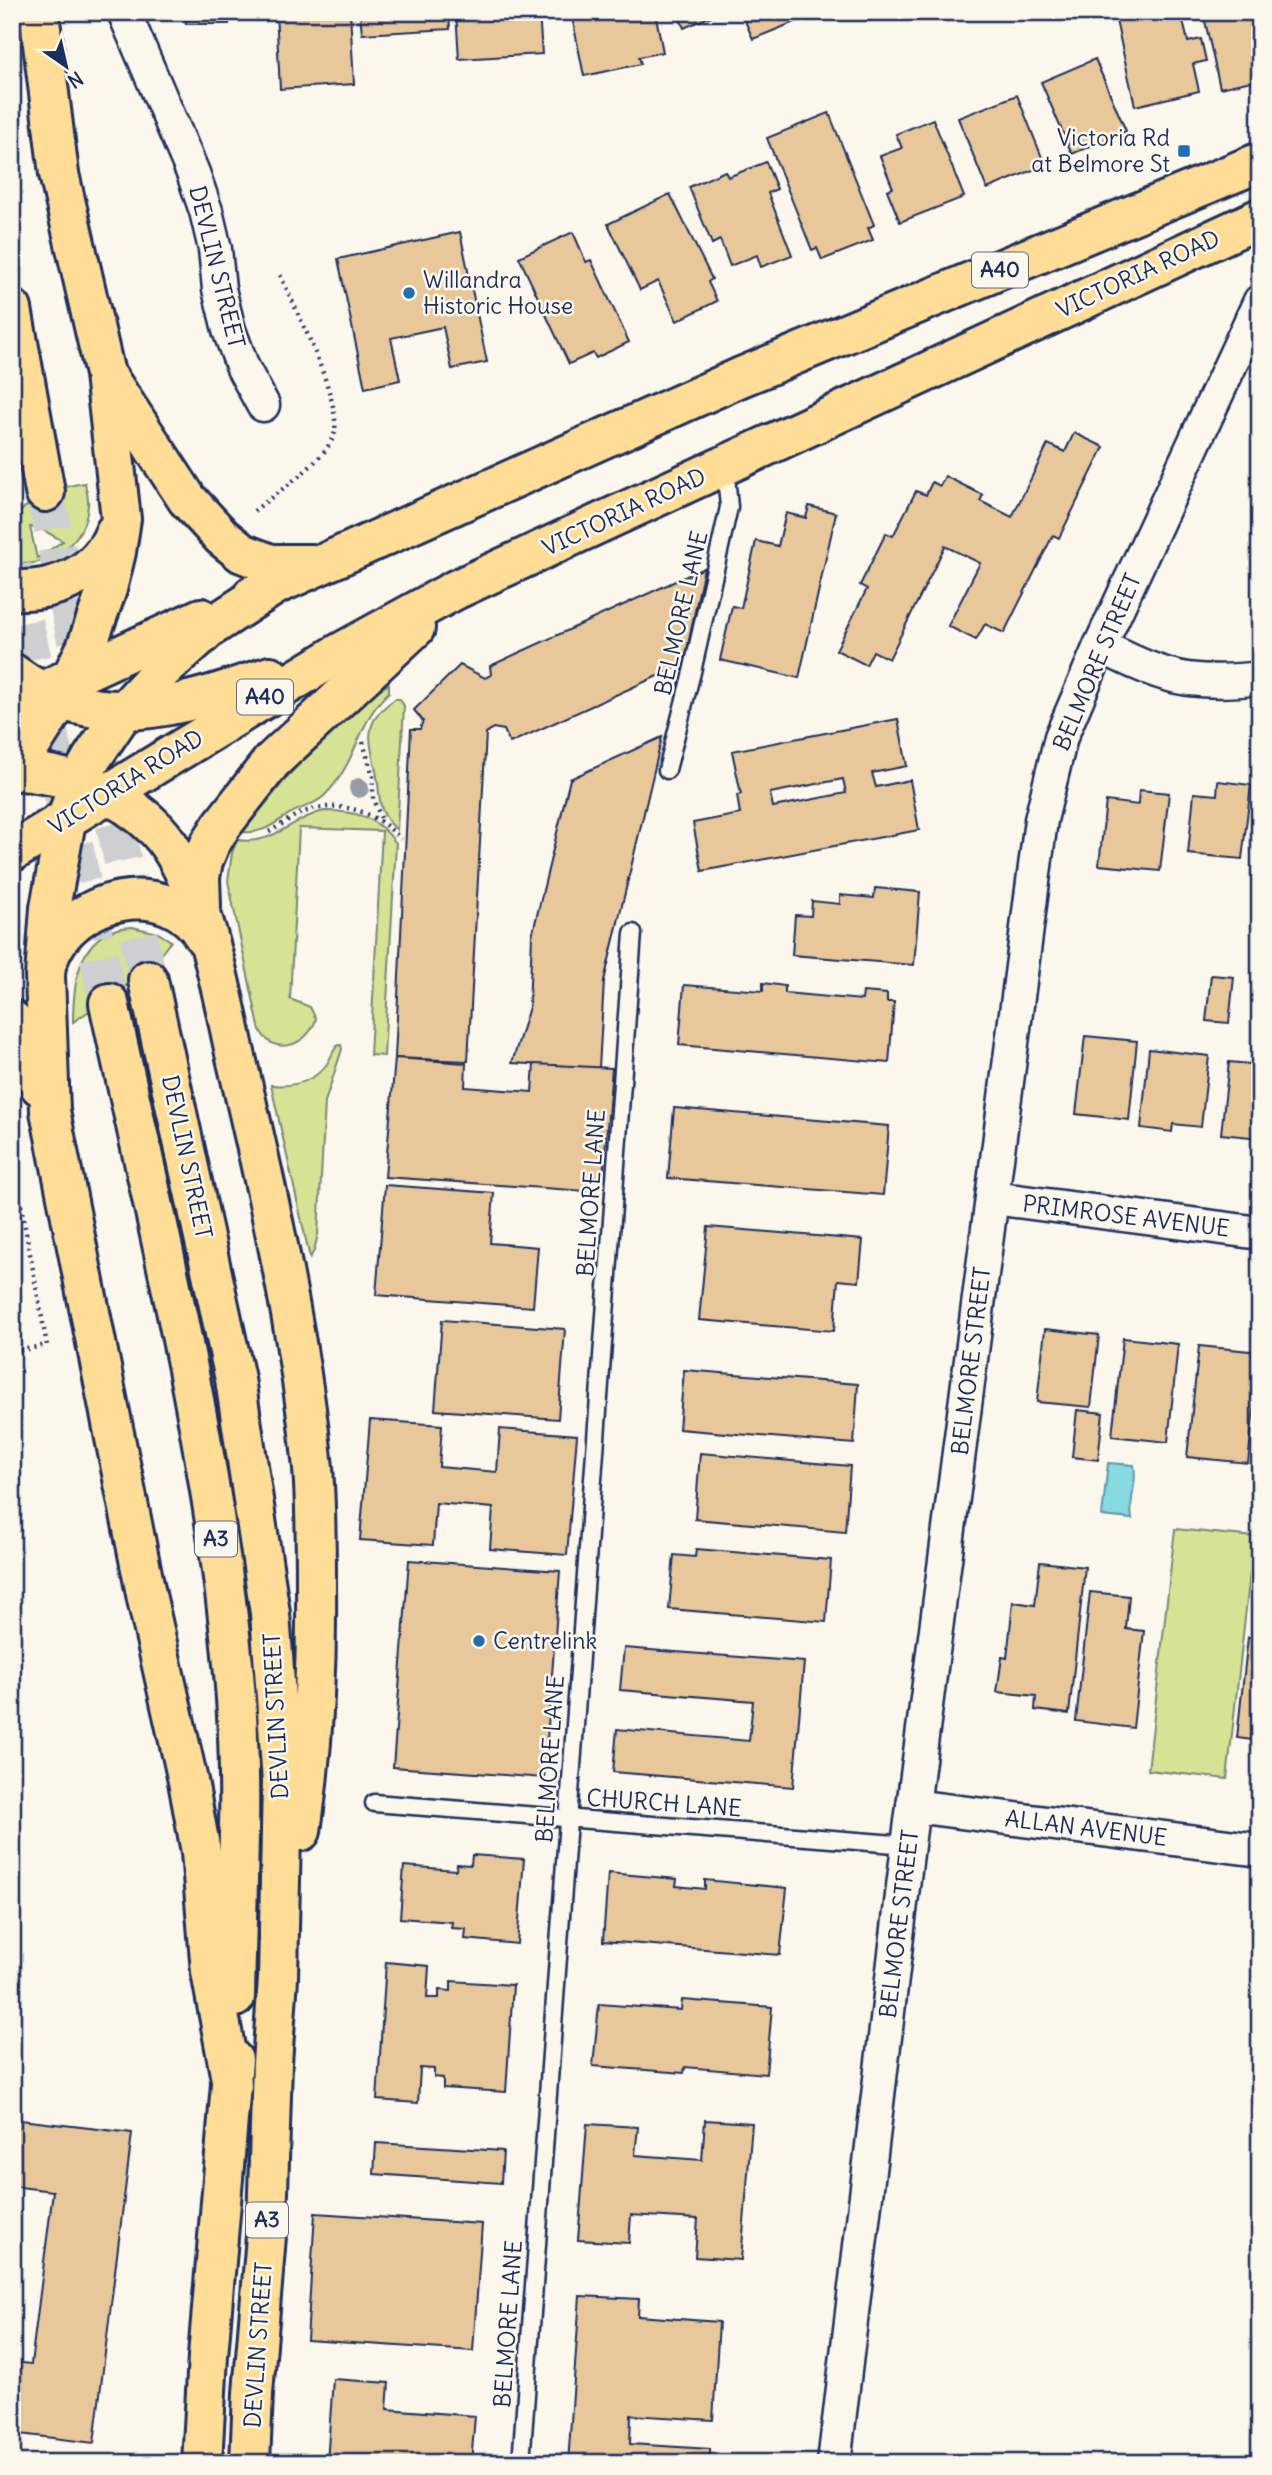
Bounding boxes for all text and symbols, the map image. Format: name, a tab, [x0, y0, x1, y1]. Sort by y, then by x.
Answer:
north arrow	[32, 32, 102, 102]
text: N	[63, 66, 88, 94]
place label: Victoria Rd at Belmore St	[1031, 123, 1170, 178]
marker: Victoria Rd at Belmore St	[1176, 143, 1192, 159]
street label: DEVLIN STREET	[183, 183, 252, 351]
street label: VICTORIA ROAD	[1052, 223, 1224, 324]
road number: A40	[972, 252, 1028, 288]
place label: Willandra Historic House	[423, 265, 573, 320]
marker: Willandra Historic House	[401, 285, 417, 301]
street label: VICTORIA ROAD	[538, 461, 710, 562]
street label: BELMORE LANE	[647, 528, 714, 698]
street label: BELMORE STREET	[1046, 569, 1147, 755]
road number: A40	[237, 680, 293, 714]
street label: VICTORIA ROAD	[43, 722, 208, 841]
street label: DEVLIN STREET	[156, 1072, 219, 1241]
street label: BELMORE LANE	[570, 1108, 611, 1278]
street label: PRIMROSE AVENUE	[1021, 1188, 1231, 1243]
street label: BELMORE STREET	[945, 1265, 996, 1457]
road number: A3	[195, 1522, 237, 1556]
place label: Centrelink	[493, 1626, 597, 1655]
street label: DEVLIN STREET	[257, 1632, 294, 1800]
marker: Centrelink	[471, 1633, 487, 1649]
street label: BELMORE LANE	[529, 1674, 570, 1844]
street label: CHURCH LANE	[586, 1783, 742, 1822]
street label: ALLAN AVENUE	[1003, 1803, 1169, 1852]
street label: BELMORE STREET	[873, 1828, 924, 2020]
road number: A3	[246, 2202, 288, 2238]
street label: BELMORE LANE	[487, 2239, 528, 2409]
street label: DEVLIN STREET	[237, 2261, 278, 2429]

